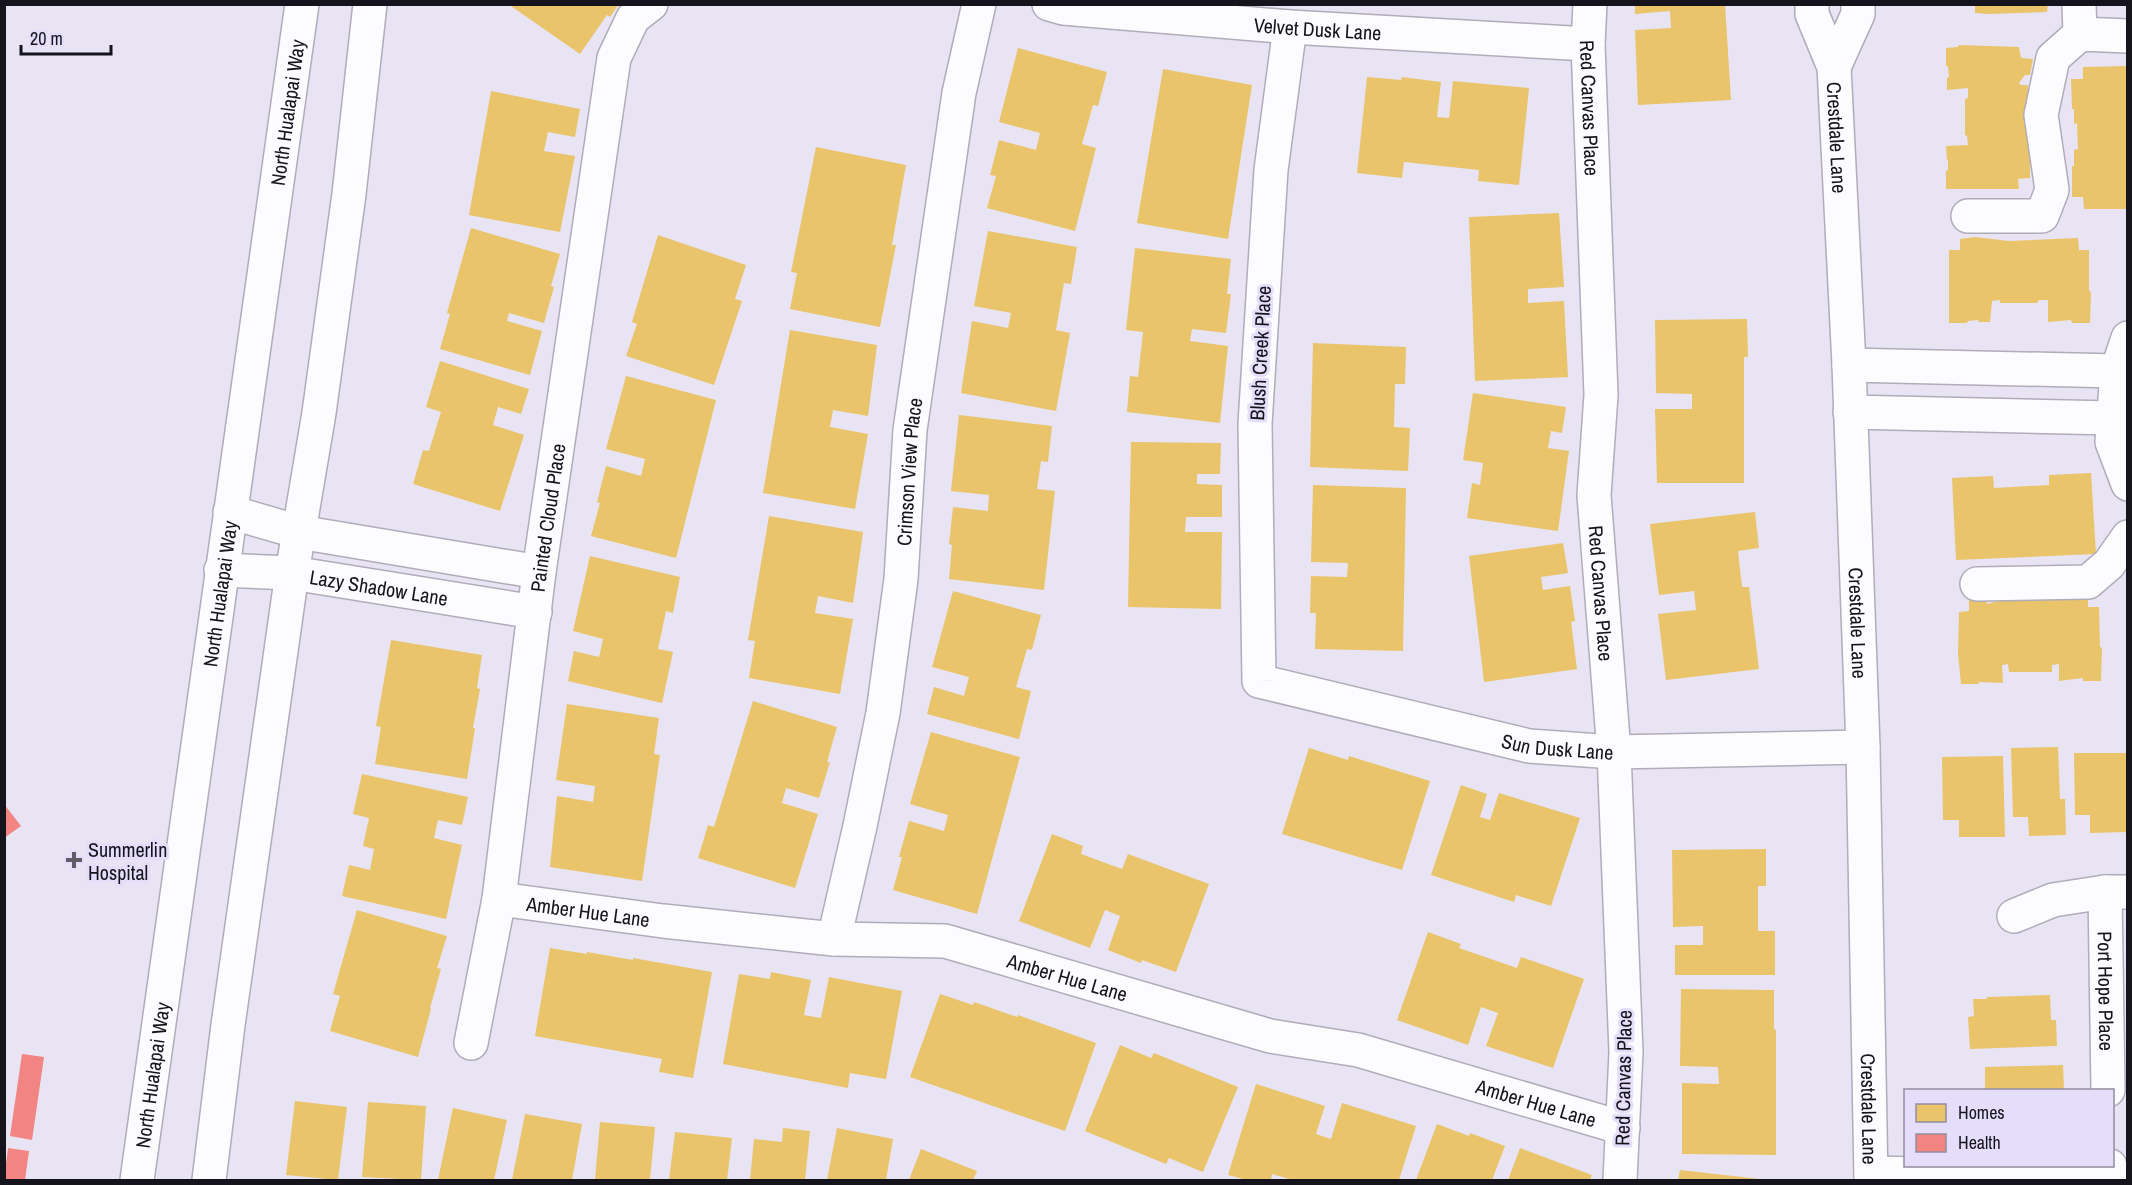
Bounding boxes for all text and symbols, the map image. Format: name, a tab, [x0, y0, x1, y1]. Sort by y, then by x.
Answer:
street label: Velvet Dusk Lane	[1253, 11, 1382, 46]
scale bar	[21, 18, 111, 56]
text: 20 m	[30, 26, 63, 51]
street label: North Hualapai Way	[263, 37, 310, 187]
street label: Red Canvas Place	[1574, 40, 1606, 176]
street label: Crestdale Lane	[1821, 81, 1854, 194]
street label: Blush Creek Place	[1243, 285, 1277, 421]
street label: Crimson View Place	[890, 396, 928, 547]
street label: Painted Cloud Place	[523, 442, 571, 593]
street label: North Hualapai Way	[196, 518, 243, 668]
street label: Red Canvas Place	[1583, 524, 1620, 662]
street label: Lazy Shadow Lane	[308, 563, 450, 611]
street label: Crestdale Lane	[1843, 567, 1874, 679]
street label: Sun Dusk Lane	[1499, 726, 1614, 765]
place label: Summerlin Hospital	[88, 836, 167, 886]
marker: Summerlin Hospital	[65, 851, 83, 869]
street label: Amber Hue Lane	[524, 889, 651, 933]
street label: Port Hope Place	[2092, 931, 2121, 1051]
street label: Amber Hue Lane	[1003, 946, 1131, 1007]
street label: North Hualapai Way	[128, 1000, 175, 1150]
street label: Red Canvas Place	[1608, 1010, 1638, 1146]
street label: Crestdale Lane	[1855, 1053, 1884, 1165]
street label: Amber Hue Lane	[1472, 1072, 1600, 1133]
legend	[1904, 1089, 2114, 1167]
text: Homes	[1958, 1100, 2005, 1125]
text: Health	[1958, 1130, 2001, 1155]

